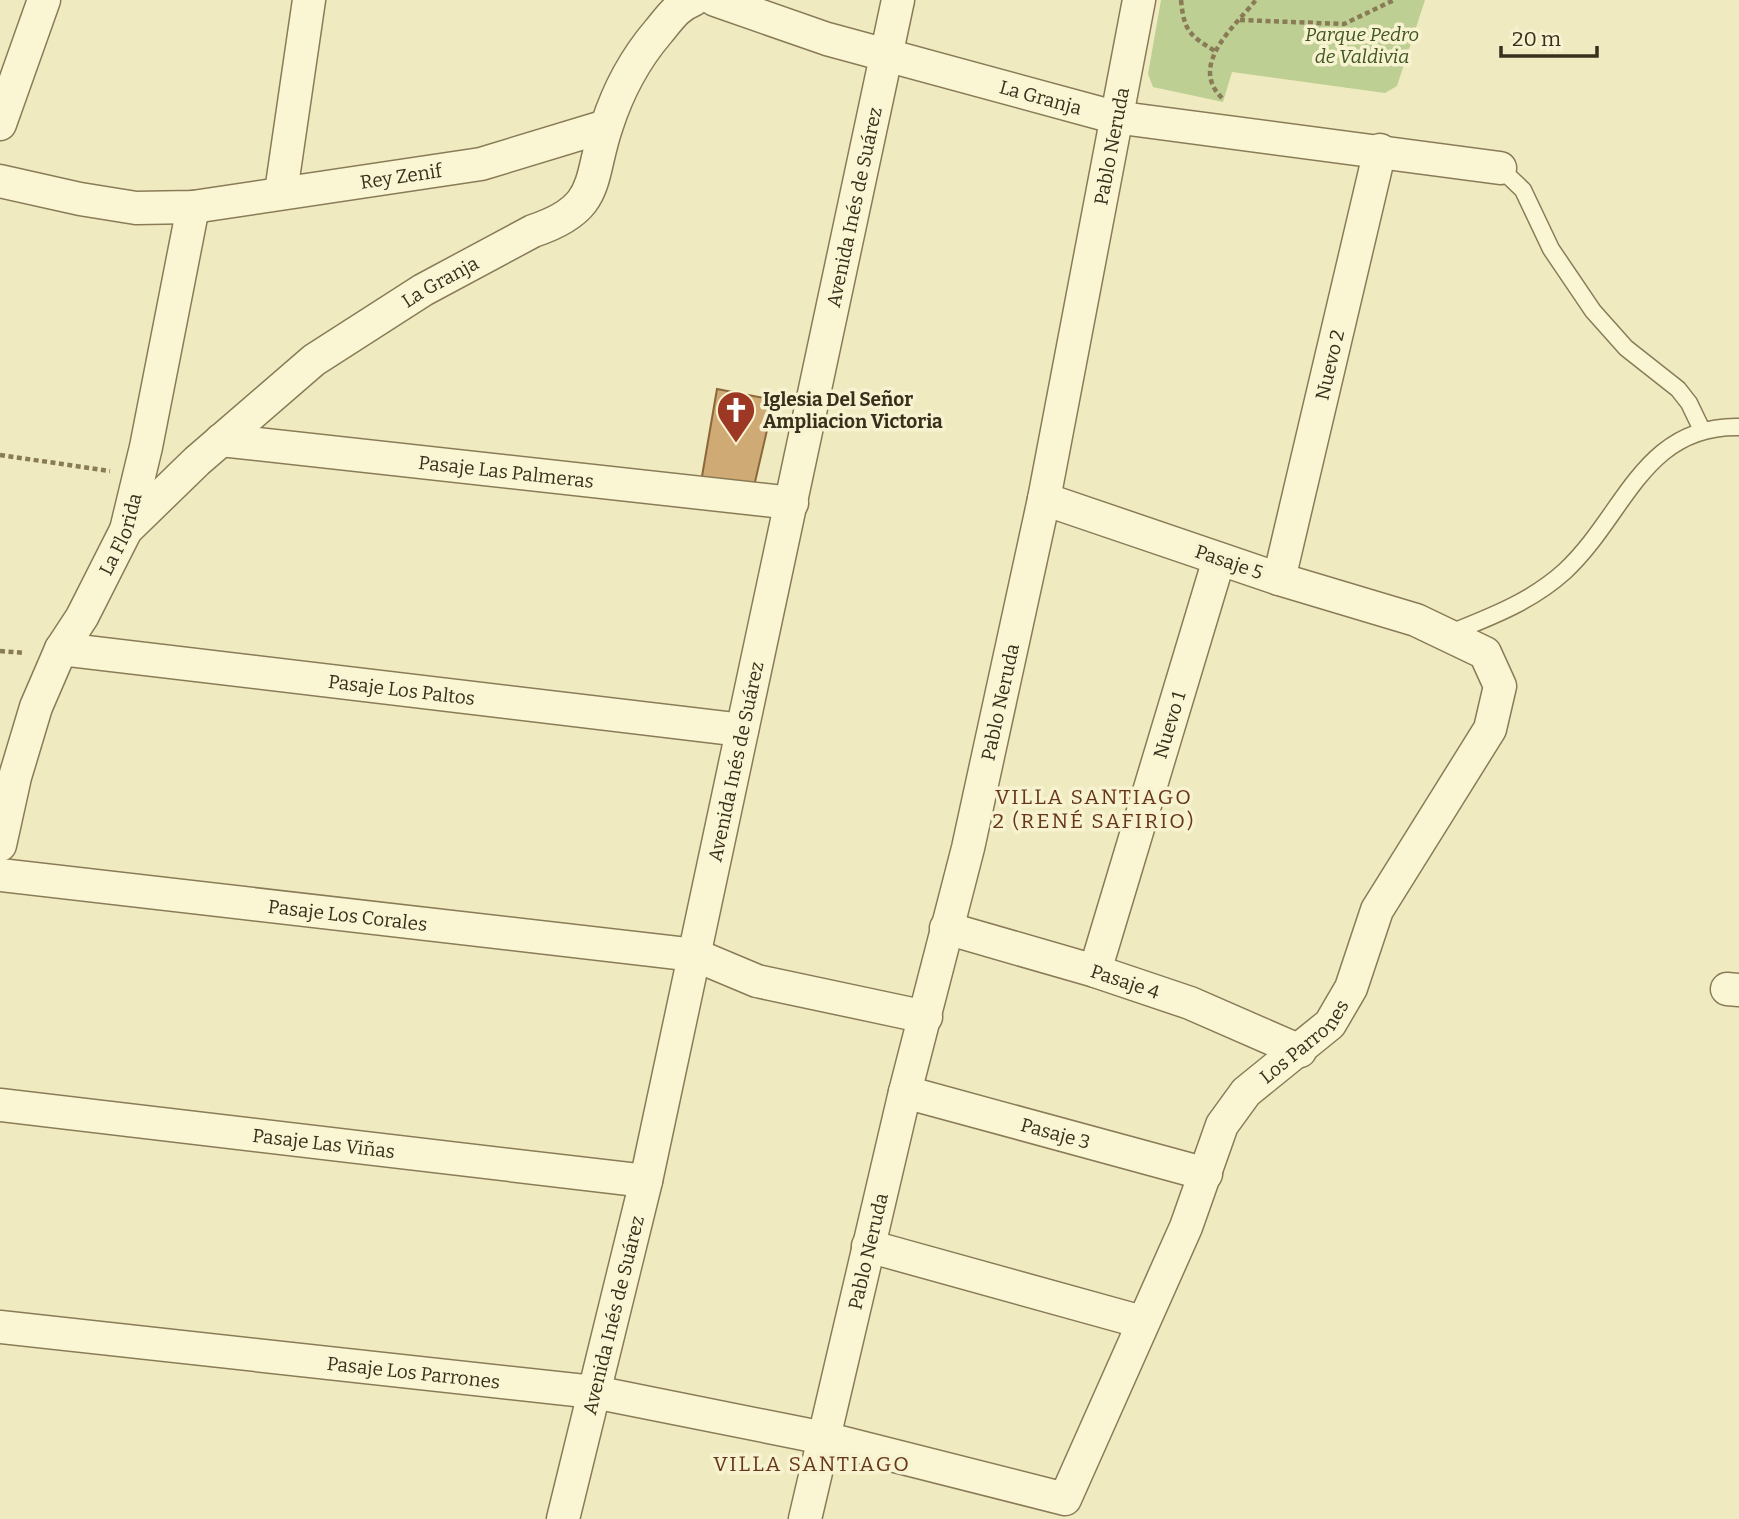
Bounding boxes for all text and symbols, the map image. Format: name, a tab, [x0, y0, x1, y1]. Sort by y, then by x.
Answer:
scale bar	[1501, 14, 1597, 58]
park label: Parque Pedro de Valdivia	[1305, 23, 1419, 68]
text: 20 m	[1512, 26, 1561, 52]
street label: La Granja	[997, 75, 1085, 119]
street label: Pablo Neruda	[1089, 85, 1134, 207]
street label: Avenida Inés de Suárez	[821, 105, 886, 309]
street label: Rey Zenif	[359, 158, 445, 193]
street label: La Granja	[397, 251, 483, 312]
street label: Nuevo 2	[1310, 327, 1349, 402]
place label: Iglesia Del Señor Ampliacion Victoria	[763, 388, 943, 433]
church icon: Iglesia Del Señor Ampliacion Victoria	[715, 389, 757, 444]
street label: Pasaje Las Palmeras	[417, 450, 595, 493]
street label: La Florida	[94, 490, 146, 579]
street label: Pasaje 5	[1192, 540, 1266, 584]
street label: Pablo Neruda	[976, 641, 1024, 763]
street label: Avenida Inés de Suárez	[703, 659, 768, 864]
street label: Pasaje Los Paltos	[327, 669, 476, 710]
street label: Nuevo 1	[1148, 688, 1190, 761]
district label: VILLA SANTIAGO 2 (RENÉ SAFIRIO)	[993, 784, 1195, 834]
street label: Pasaje Los Corales	[267, 894, 429, 936]
street label: Pasaje 4	[1088, 959, 1163, 1003]
street label: Los Parrones	[1255, 995, 1353, 1088]
street label: Pasaje 3	[1018, 1113, 1093, 1153]
street label: Pasaje Las Viñas	[251, 1123, 396, 1163]
street label: Pablo Neruda	[843, 1190, 893, 1312]
street label: Avenida Inés de Suárez	[578, 1213, 649, 1417]
street label: Pasaje Los Parrones	[326, 1351, 501, 1393]
district label: VILLA SANTIAGO	[713, 1451, 911, 1477]

